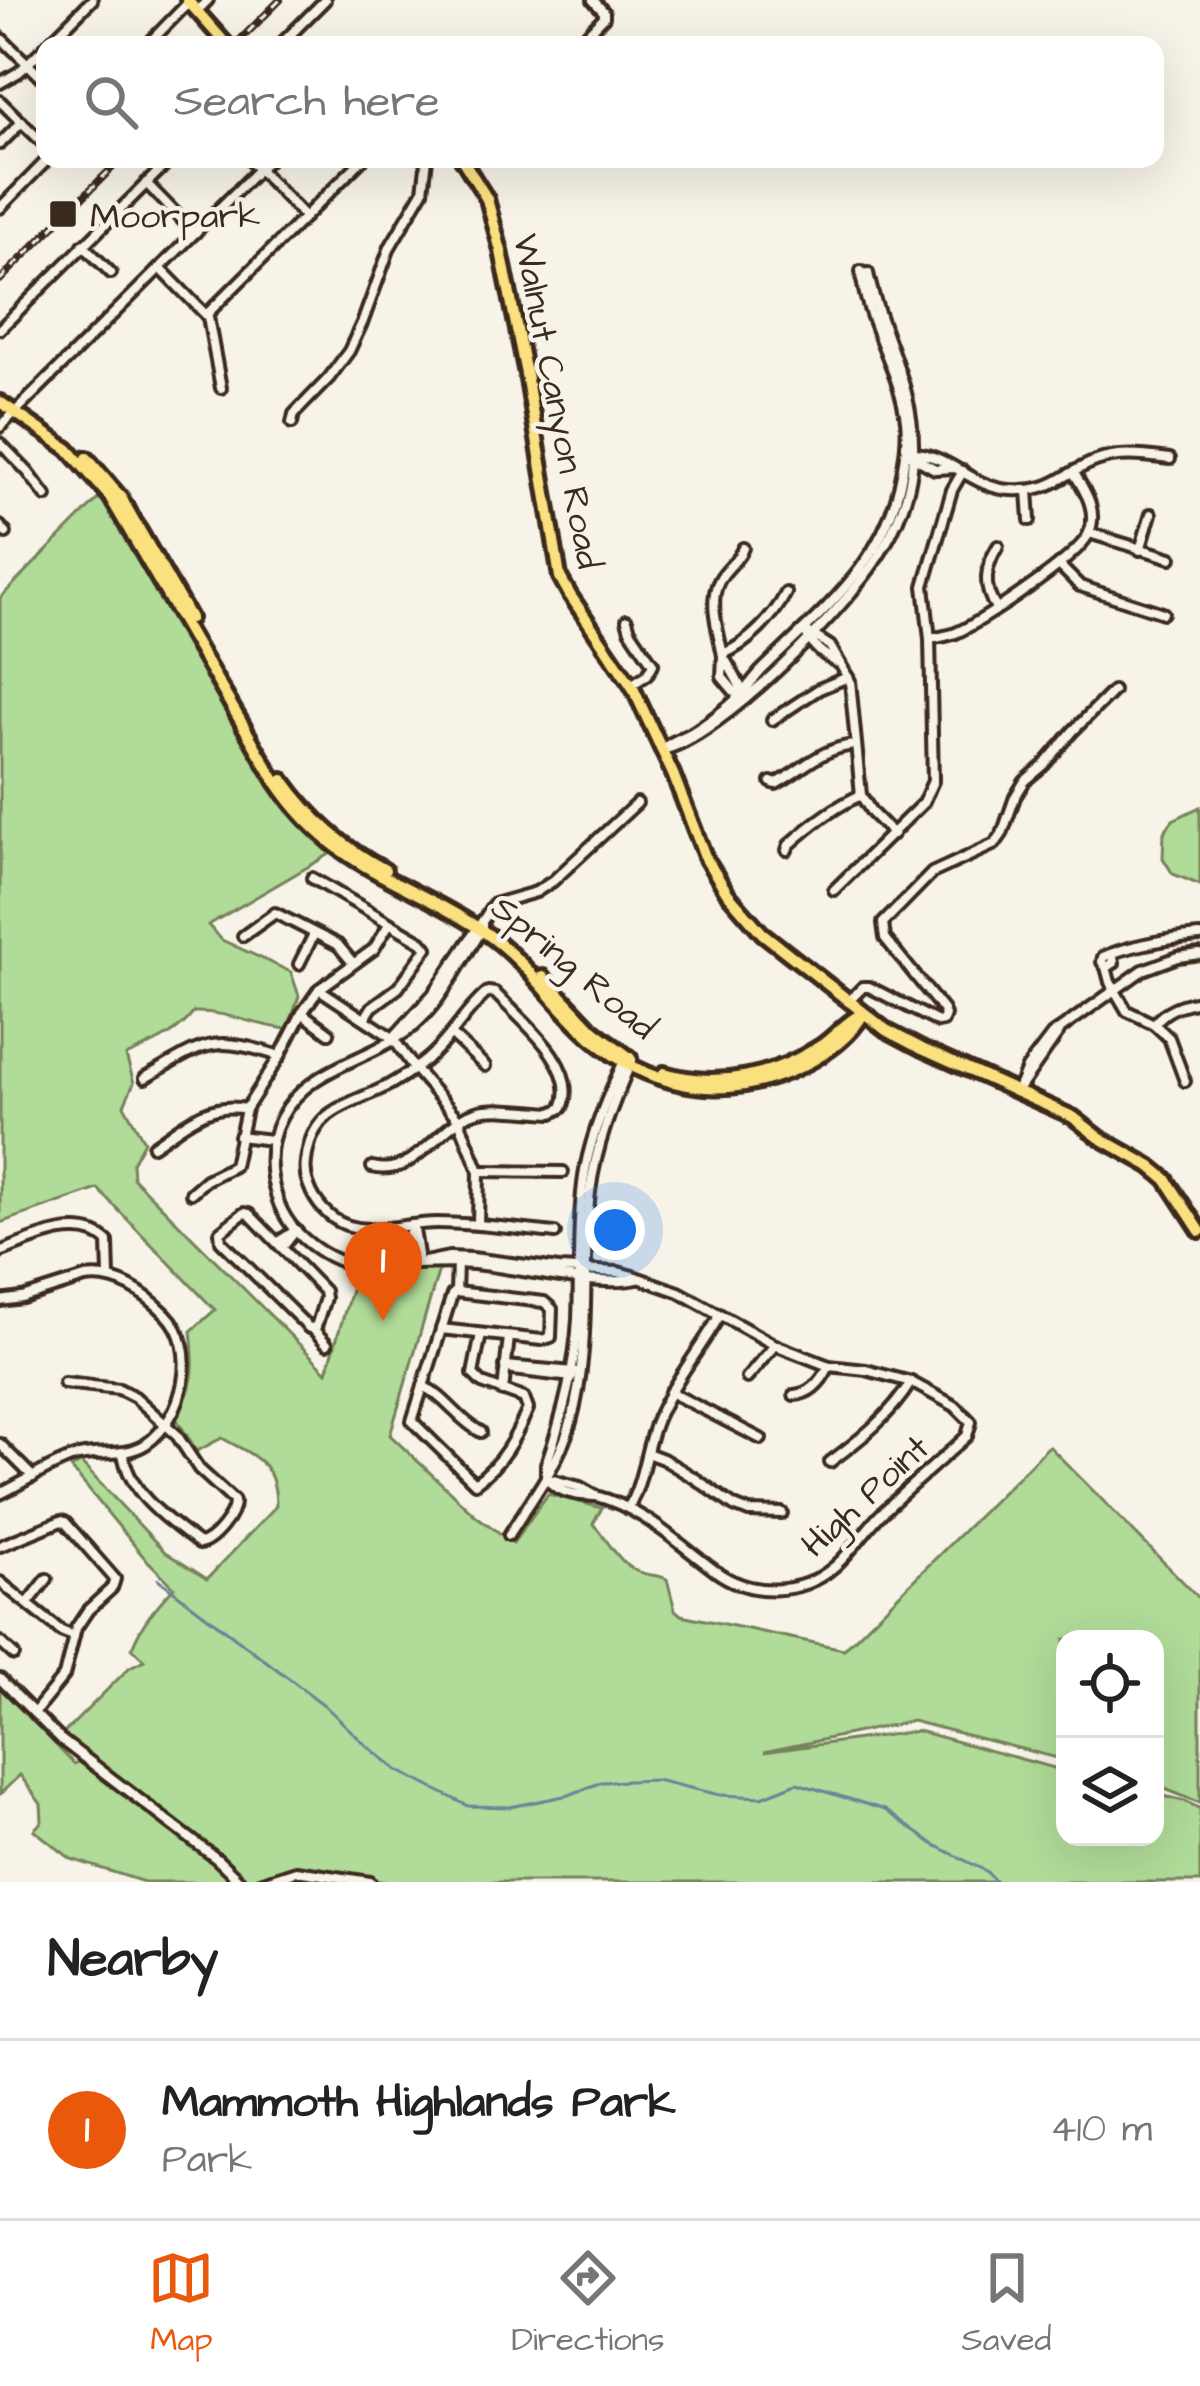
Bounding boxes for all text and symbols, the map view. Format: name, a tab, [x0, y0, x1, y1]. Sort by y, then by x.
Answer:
search box	[36, 36, 1164, 168]
icon: search	[78, 69, 144, 135]
text: Search here	[174, 71, 440, 133]
place label: Moorpark	[90, 191, 260, 242]
marker: Moorpark	[47, 198, 79, 230]
street label: Walnut Canyon Road	[499, 230, 614, 573]
street label: Spring Road	[479, 883, 667, 1053]
your location	[585, 1200, 645, 1260]
pin: 1	[344, 1222, 422, 1321]
street label: High Point	[790, 1424, 942, 1571]
map controls	[1056, 1630, 1164, 1846]
button: locate	[1056, 1630, 1164, 1738]
button: layers	[1056, 1738, 1164, 1846]
text: Nearby	[48, 1925, 218, 1996]
text: Mammoth Highlands Park	[162, 2072, 676, 2134]
text: 1	[85, 2103, 90, 2157]
text: 410 m	[1050, 2103, 1152, 2157]
text: Park	[162, 2134, 252, 2188]
tab: Map	[148, 2245, 214, 2363]
tab: Directions	[511, 2245, 665, 2363]
tab: Saved	[962, 2245, 1052, 2363]

